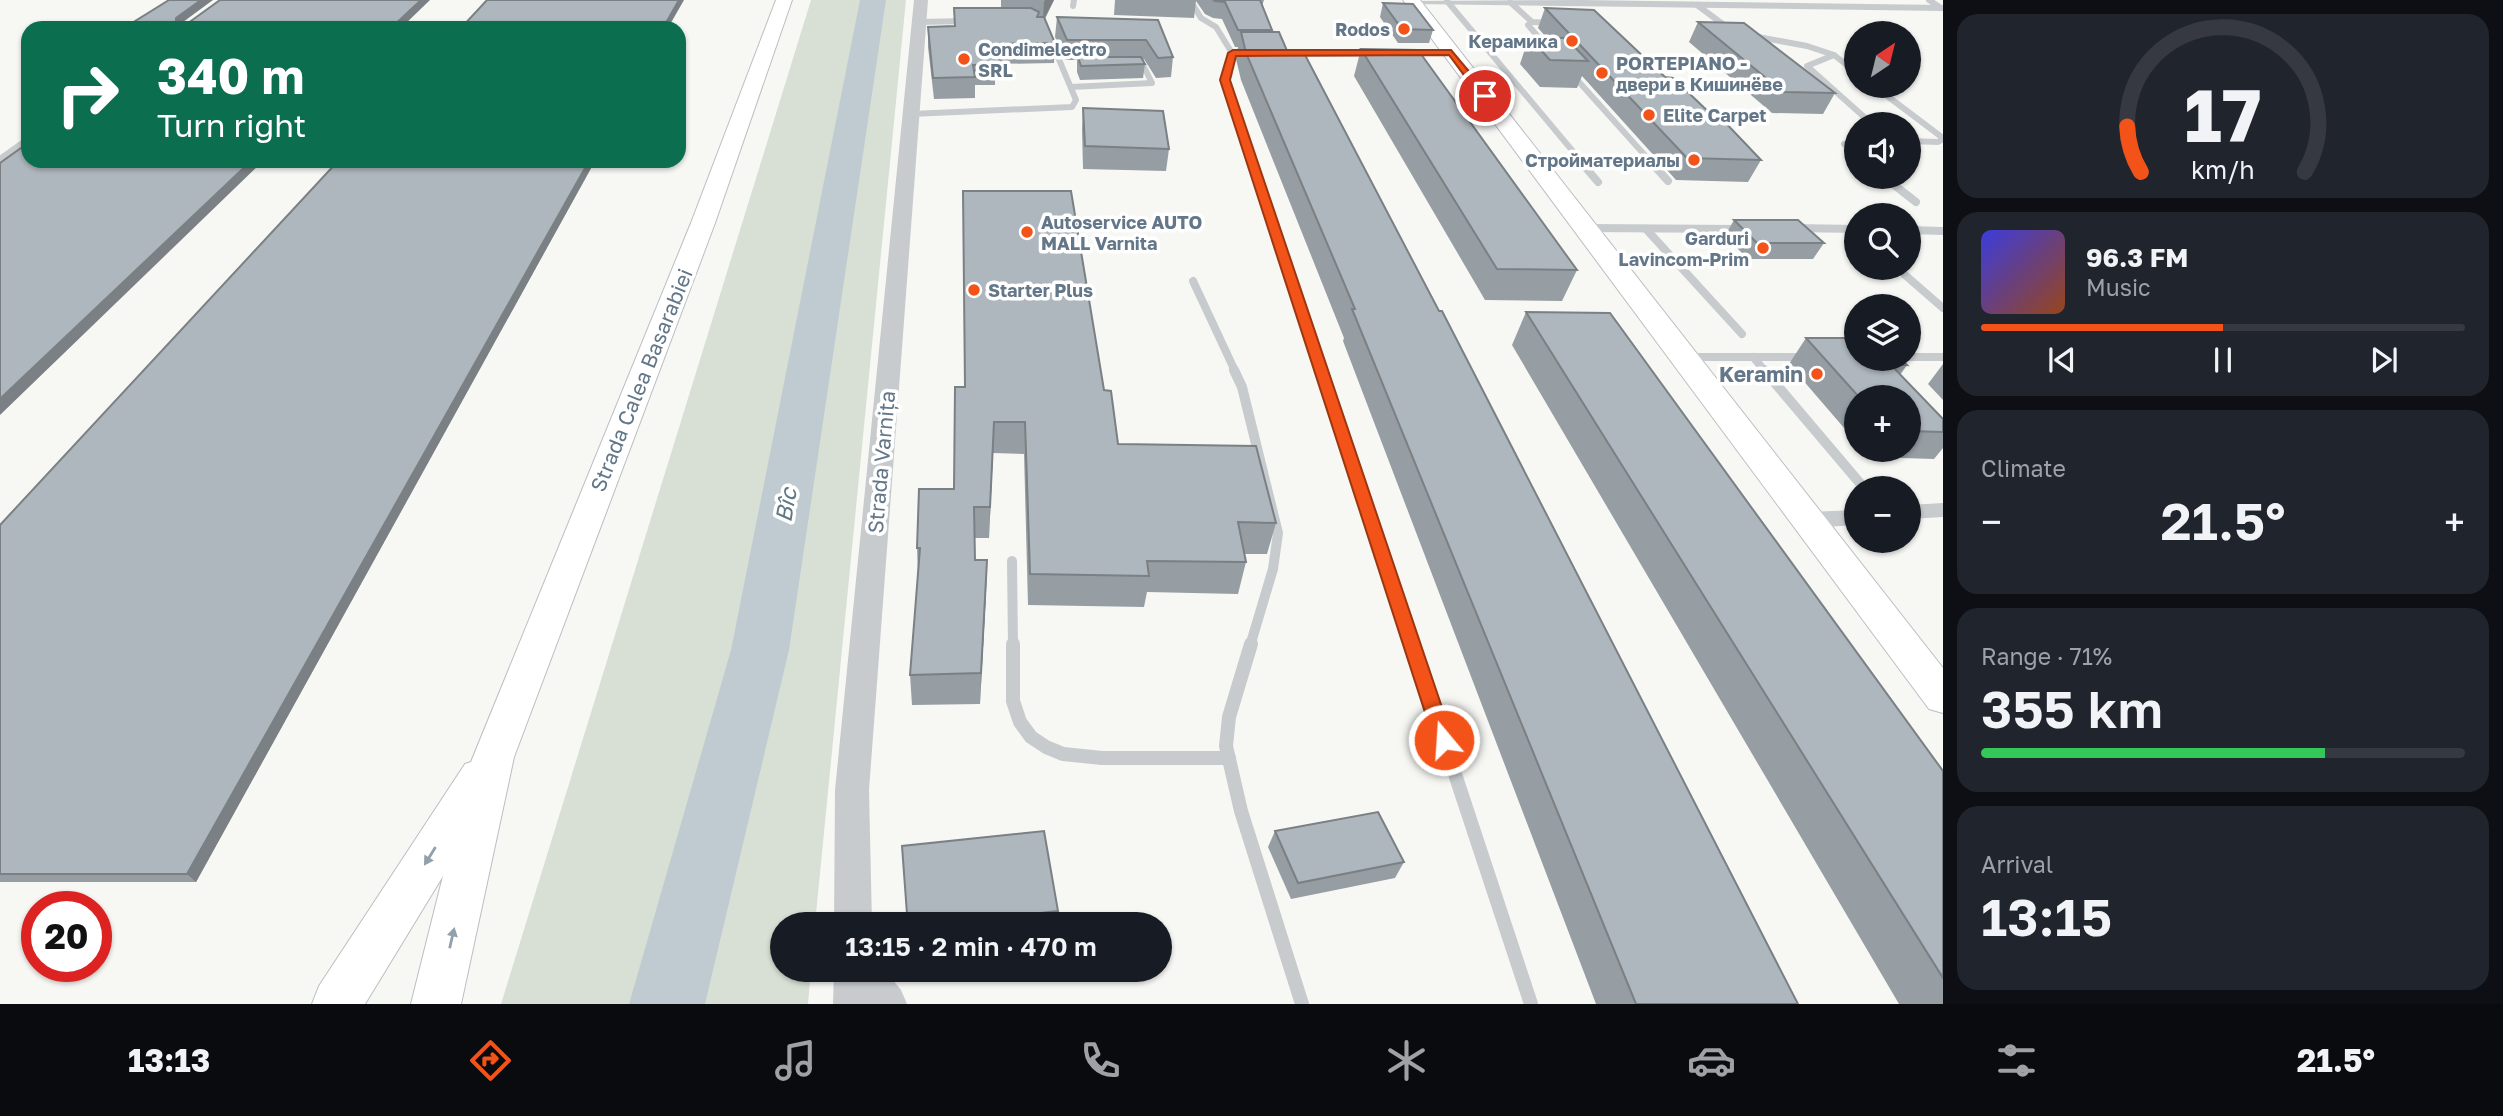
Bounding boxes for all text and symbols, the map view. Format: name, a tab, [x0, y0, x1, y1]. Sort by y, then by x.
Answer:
place label: Rodos	[1335, 18, 1390, 40]
marker: Rodos	[1396, 21, 1412, 37]
north arrow	[1844, 21, 1922, 98]
map controls	[1844, 21, 1921, 553]
place label: Керамика	[1468, 30, 1558, 52]
marker: Керамика	[1564, 33, 1580, 49]
place label: Condimelectro SRL	[978, 38, 1107, 81]
text: 340 m	[157, 46, 305, 105]
icon: right	[42, 49, 133, 140]
marker: Condimelectro SRL	[956, 51, 972, 67]
place label: PORTEPIANO - двери в Кишинёве	[1616, 52, 1783, 95]
marker: PORTEPIANO - двери в Кишинёве	[1594, 65, 1610, 81]
pin	[1455, 66, 1515, 126]
text: 17	[2184, 71, 2262, 158]
icon: arrive	[1466, 77, 1504, 115]
place label: Elite Carpet	[1663, 104, 1767, 126]
text: Turn right	[157, 106, 306, 144]
marker: Elite Carpet	[1641, 107, 1657, 123]
button: sound	[1844, 112, 1921, 189]
place label: Стройматериалы	[1525, 149, 1680, 171]
marker: Стройматериалы	[1686, 152, 1702, 168]
text: km/h	[2191, 154, 2255, 185]
button: search	[1844, 203, 1921, 280]
place label: Autoservice AUTO MALL Varnita	[1041, 211, 1203, 254]
marker: Autoservice AUTO MALL Varnita	[1019, 224, 1035, 240]
place label: Garduri Lavincom-Prim	[1618, 227, 1749, 270]
marker: Garduri Lavincom-Prim	[1755, 240, 1771, 256]
text: 96.3 FM	[2086, 242, 2188, 273]
street label: Strada Calea Basarabiei	[584, 265, 698, 495]
text: Music	[2086, 273, 2151, 301]
place label: Starter Plus	[988, 279, 1093, 301]
marker: Starter Plus	[966, 282, 982, 298]
button: layers	[1844, 294, 1921, 371]
icon: previous	[2043, 341, 2081, 379]
icon: pause	[2204, 341, 2242, 379]
icon: next	[2365, 341, 2403, 379]
place label: Keramin	[1719, 361, 1803, 387]
marker: Keramin	[1809, 366, 1825, 382]
button: +	[1844, 385, 1921, 462]
street label: Strada Varnița	[862, 390, 900, 534]
text: Climate	[1981, 454, 2066, 482]
button: −	[1844, 476, 1921, 553]
water label: Bîc	[768, 484, 802, 524]
text: 21.5°	[2161, 489, 2285, 551]
text: −	[1981, 499, 2002, 544]
text: +	[2444, 499, 2465, 544]
text: Range · 71%	[1981, 642, 2112, 670]
text: 355 km	[1981, 677, 2163, 739]
position arrow	[1407, 703, 1481, 777]
one-way arrow	[424, 847, 437, 866]
text: Arrival	[1981, 850, 2053, 878]
text: 13:15	[1981, 885, 2112, 947]
speed limit sign: 20	[21, 891, 112, 982]
one-way arrow	[447, 927, 458, 949]
text: 13:15 · 2 min · 470 m	[845, 931, 1097, 962]
icon: directions	[466, 1036, 515, 1085]
icon: music	[771, 1036, 820, 1085]
icon: phone	[1076, 1036, 1125, 1085]
icon: climate	[1382, 1036, 1431, 1085]
icon: car	[1687, 1036, 1736, 1085]
icon: filters	[1992, 1036, 2041, 1085]
text: 13:13	[128, 1041, 210, 1079]
text: 21.5°	[2297, 1041, 2375, 1079]

